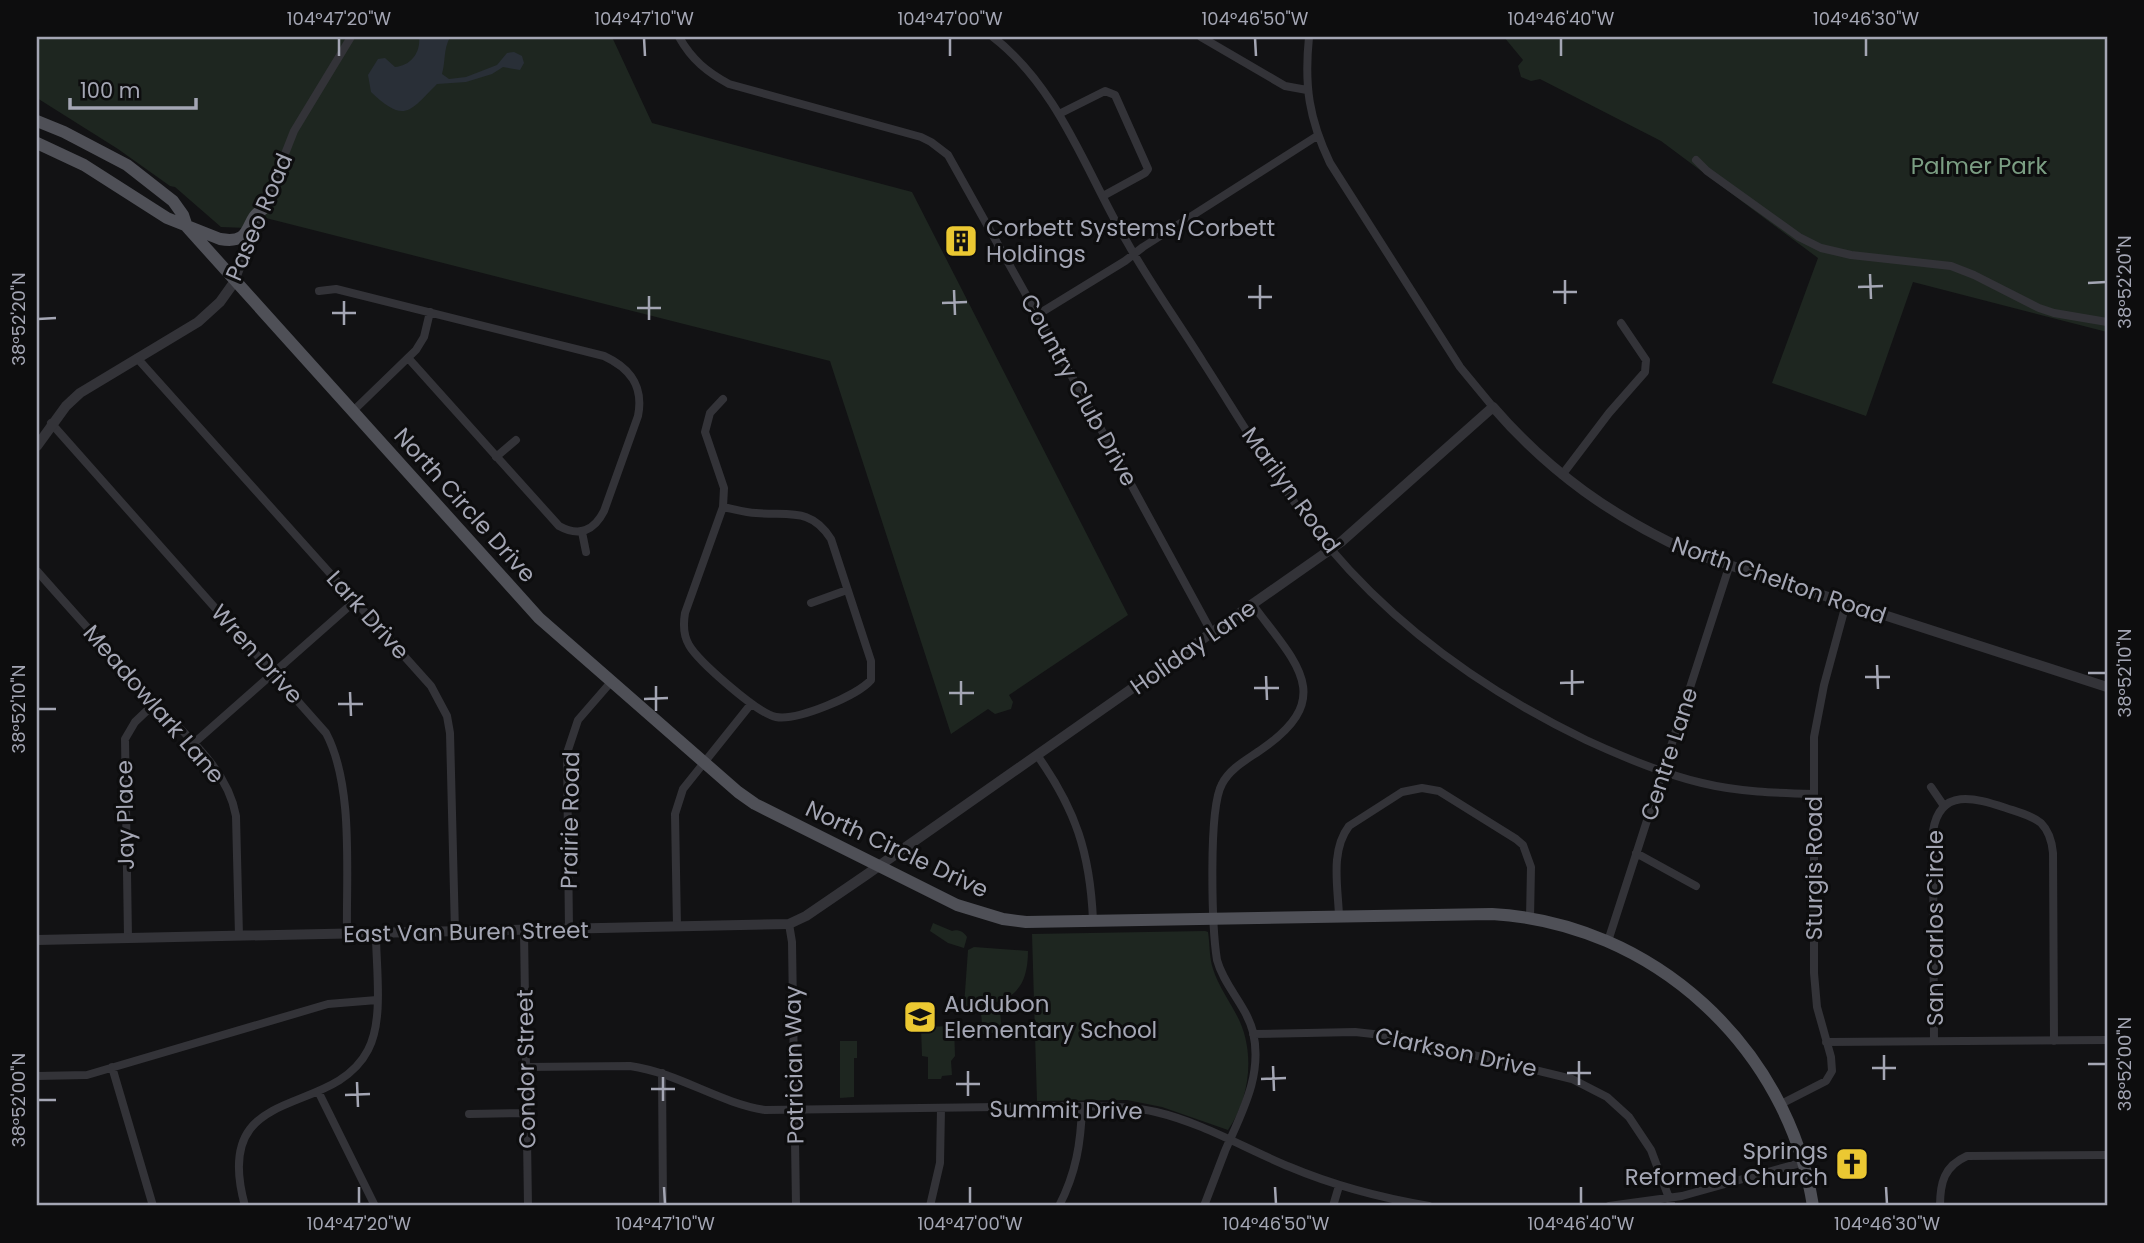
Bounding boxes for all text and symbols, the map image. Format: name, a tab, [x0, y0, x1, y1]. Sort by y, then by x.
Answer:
text: 104°47'20"W	[287, 6, 392, 31]
text: 104°47'10"W	[594, 6, 694, 31]
text: 104°47'00"W	[897, 6, 1003, 31]
text: 104°46'50"W	[1202, 6, 1309, 31]
text: 104°46'40"W	[1508, 6, 1615, 31]
text: 104°46'30"W	[1813, 6, 1919, 31]
scale bar	[70, 66, 196, 110]
text: 100 m	[80, 76, 140, 105]
street label: Paseo Road	[218, 148, 300, 286]
park label: Palmer Park	[1911, 150, 2047, 182]
place label: Corbett Systems/Corbett Holdings	[986, 212, 1275, 270]
building icon: Corbett Systems/Corbett Holdings	[942, 222, 980, 260]
text: 38°52'20"N	[2112, 235, 2137, 329]
text: 38°52'20"N	[6, 272, 31, 366]
street label: Country Club Drive	[1013, 288, 1145, 492]
street label: Marilyn Road	[1234, 420, 1348, 560]
street label: North Circle Drive	[387, 421, 543, 589]
street label: North Chelton Road	[1667, 528, 1891, 632]
street label: Lark Drive	[319, 564, 417, 666]
street label: Holiday Lane	[1124, 592, 1262, 702]
street label: Wren Drive	[204, 597, 310, 711]
street label: Meadowlark Lane	[76, 618, 232, 790]
text: 38°52'10"N	[2112, 629, 2137, 717]
text: 38°52'10"N	[6, 665, 31, 753]
street label: Centre Lane	[1632, 683, 1706, 825]
street label: Prairie Road	[553, 751, 587, 889]
street label: Jay Place	[108, 760, 142, 870]
street label: North Circle Drive	[800, 793, 994, 905]
street label: Sturgis Road	[1798, 796, 1830, 940]
street label: San Carlos Circle	[1919, 830, 1951, 1026]
street label: East Van Buren Street	[343, 914, 589, 950]
street label: Patrician Way	[777, 985, 811, 1144]
place label: Audubon Elementary School	[944, 988, 1157, 1046]
street label: Condor Street	[509, 989, 543, 1149]
school or university icon: Audubon Elementary School	[901, 998, 939, 1036]
text: 38°52'00"N	[2112, 1017, 2137, 1111]
street label: Clarkson Drive	[1372, 1019, 1540, 1085]
text: 38°52'00"N	[6, 1053, 31, 1147]
street label: Summit Drive	[989, 1093, 1143, 1127]
place label: Springs Reformed Church	[1625, 1135, 1828, 1193]
church icon: Springs Reformed Church	[1833, 1145, 1871, 1183]
text: 104°47'20"W	[307, 1211, 412, 1236]
text: 104°47'10"W	[615, 1211, 715, 1236]
text: 104°47'00"W	[917, 1211, 1023, 1236]
text: 104°46'50"W	[1223, 1211, 1330, 1236]
text: 104°46'40"W	[1528, 1211, 1635, 1236]
text: 104°46'30"W	[1834, 1211, 1940, 1236]

